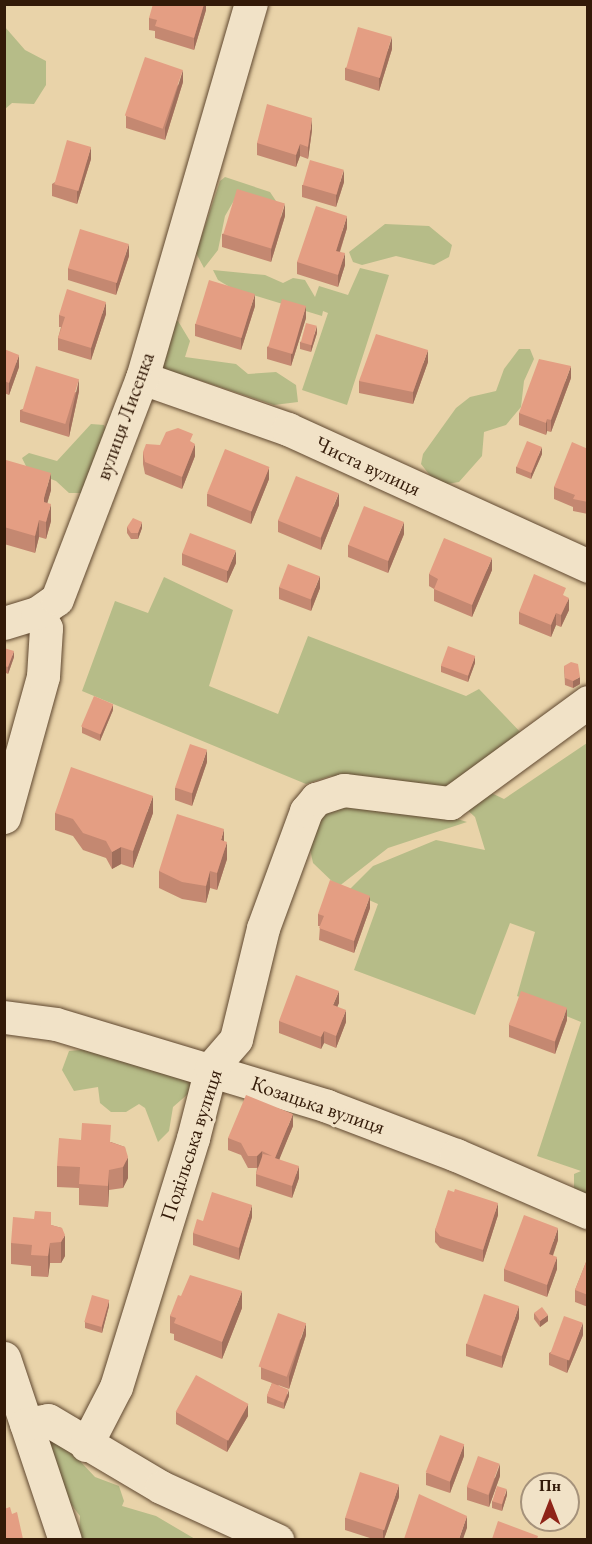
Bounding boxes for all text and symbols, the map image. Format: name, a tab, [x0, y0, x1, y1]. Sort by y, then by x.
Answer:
street label: вулиця Лисенка	[90, 349, 160, 483]
street label: Чиста вулиця	[311, 431, 425, 501]
street label: Подільська вулиця	[155, 1066, 227, 1224]
street label: Козацька вулиця	[248, 1070, 388, 1140]
north arrow	[520, 1472, 580, 1532]
text: Пн	[539, 1475, 561, 1496]

